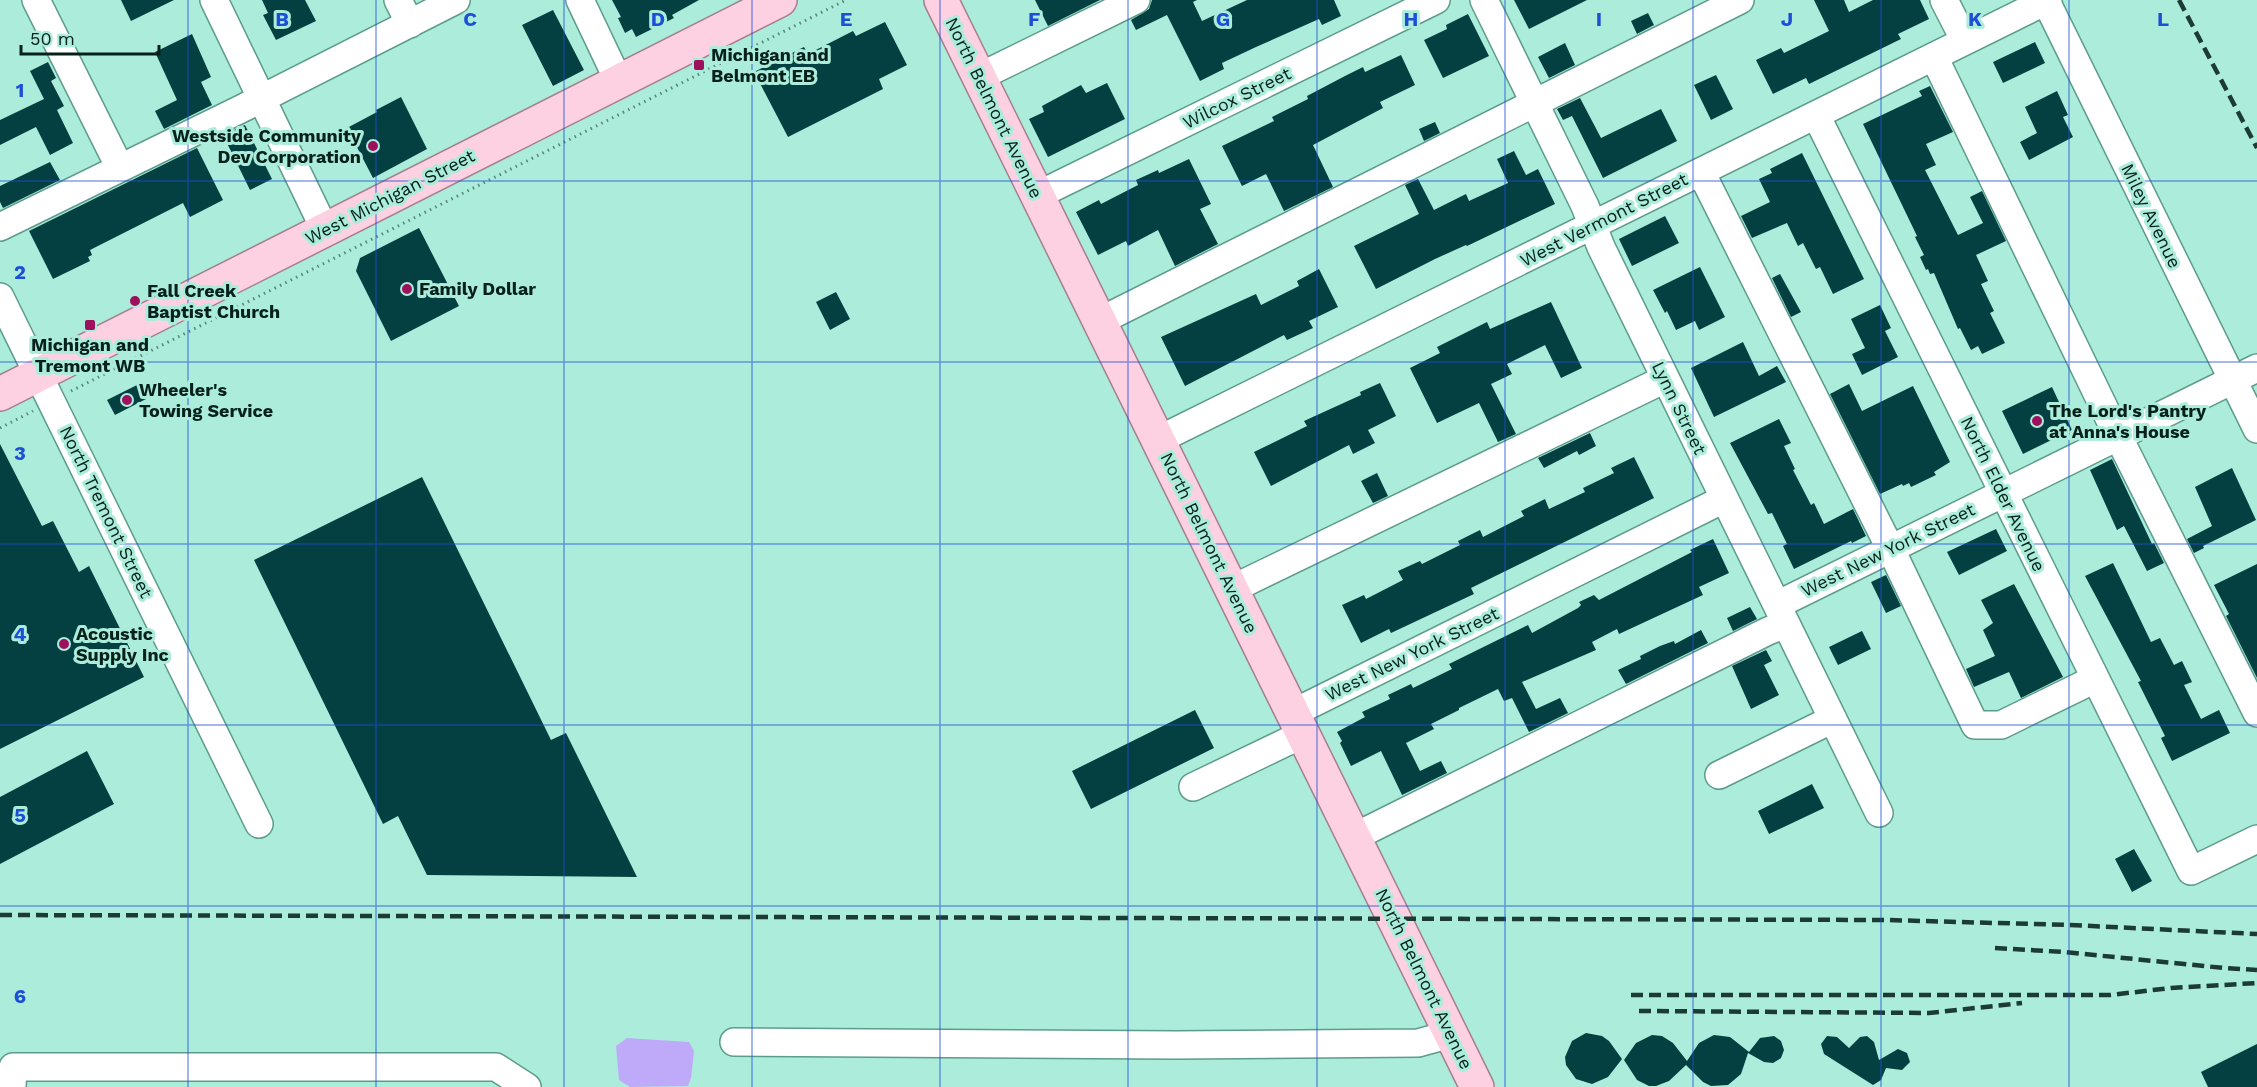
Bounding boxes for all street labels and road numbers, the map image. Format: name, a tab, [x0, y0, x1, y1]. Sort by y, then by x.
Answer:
street label: North Belmont Avenue	[941, 14, 1047, 202]
street label: Wilcox Street	[1179, 62, 1295, 133]
street label: West Michigan Street	[301, 144, 479, 249]
street label: Miley Avenue	[2117, 160, 2186, 271]
street label: West Vermont Street	[1517, 168, 1691, 271]
street label: Lynn Street	[1648, 358, 1711, 458]
street label: North Elder Avenue	[1957, 413, 2050, 575]
street label: North Tremont Street	[56, 422, 157, 602]
street label: North Belmont Avenue	[1156, 449, 1262, 637]
street label: West New York Street	[1797, 498, 1979, 601]
street label: West New York Street	[1321, 602, 1503, 705]
street label: North Belmont Avenue	[1371, 885, 1477, 1073]

